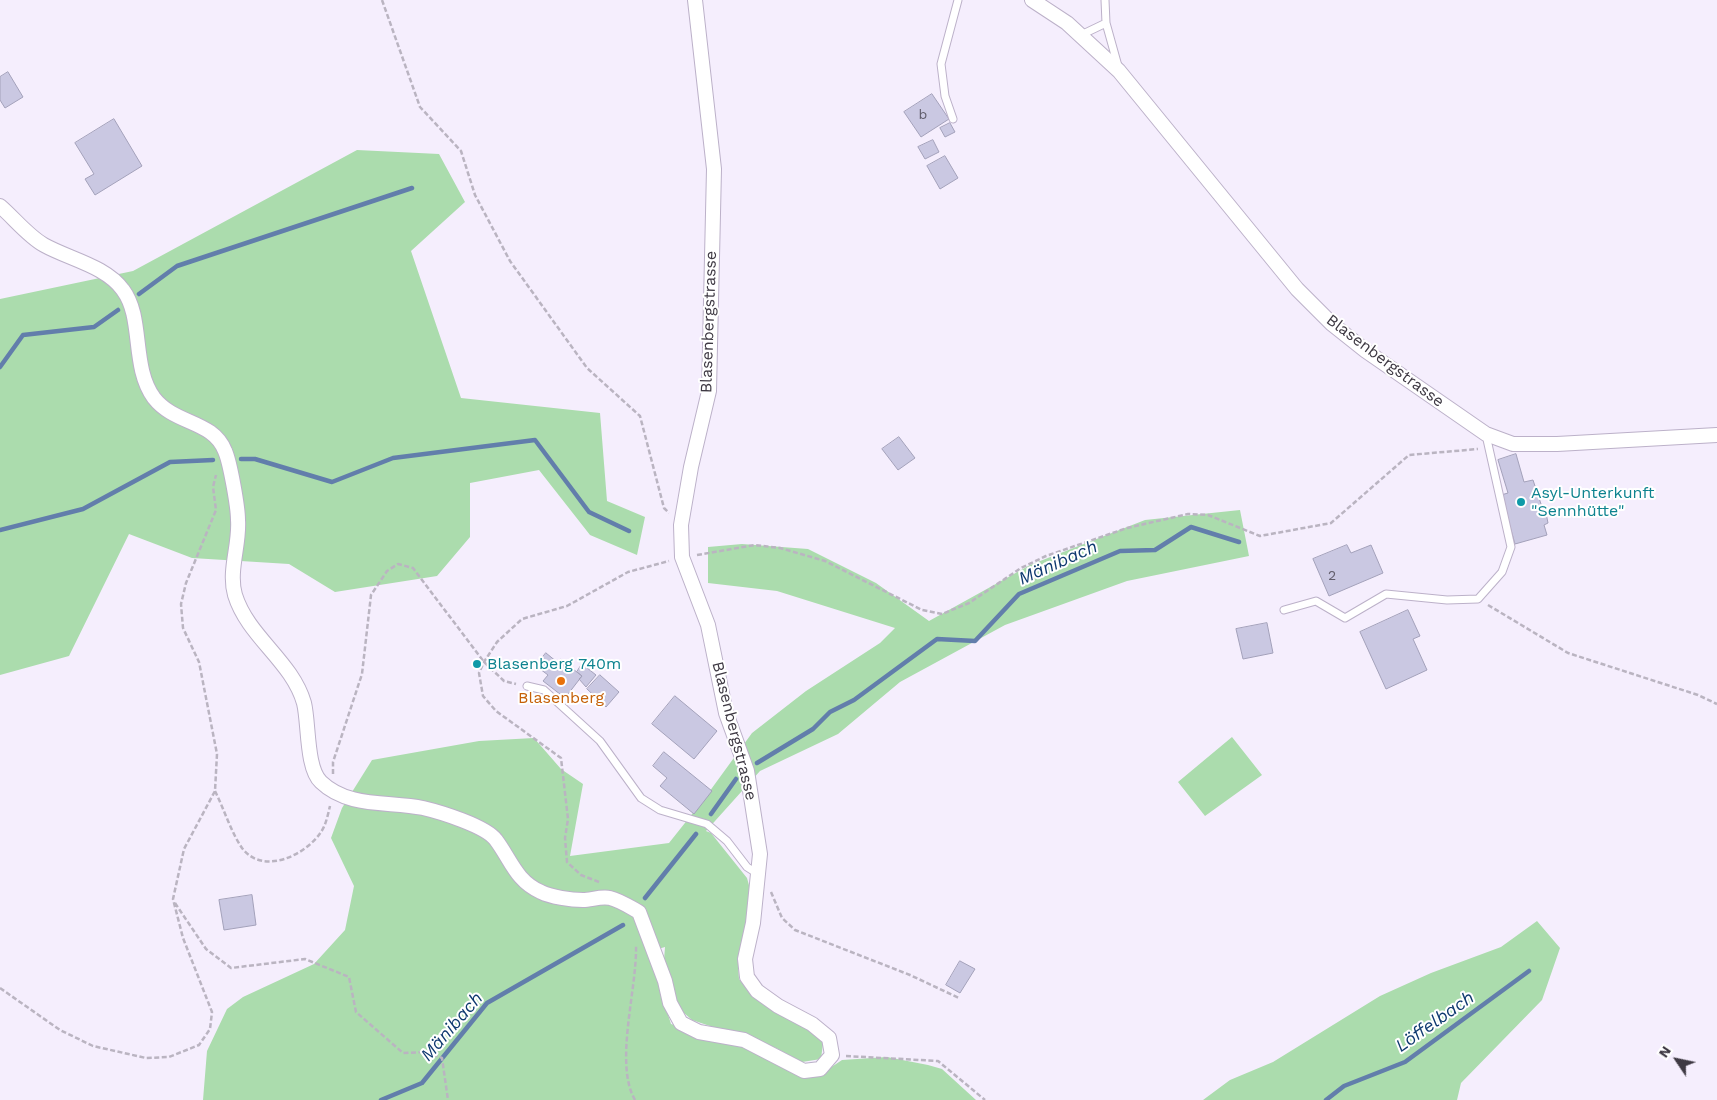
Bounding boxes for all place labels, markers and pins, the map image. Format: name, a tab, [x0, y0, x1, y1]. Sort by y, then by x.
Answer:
place label: Asyl-Unterkunft "Sennhütte"	[1531, 483, 1655, 521]
marker: Asyl-Unterkunft "Sennhütte"	[1515, 496, 1527, 508]
place label: Blasenberg 740m	[487, 654, 621, 674]
marker: Blasenberg 740m	[471, 658, 483, 670]
marker: Blasenberg	[555, 675, 567, 687]
place label: Blasenberg	[518, 688, 604, 708]

